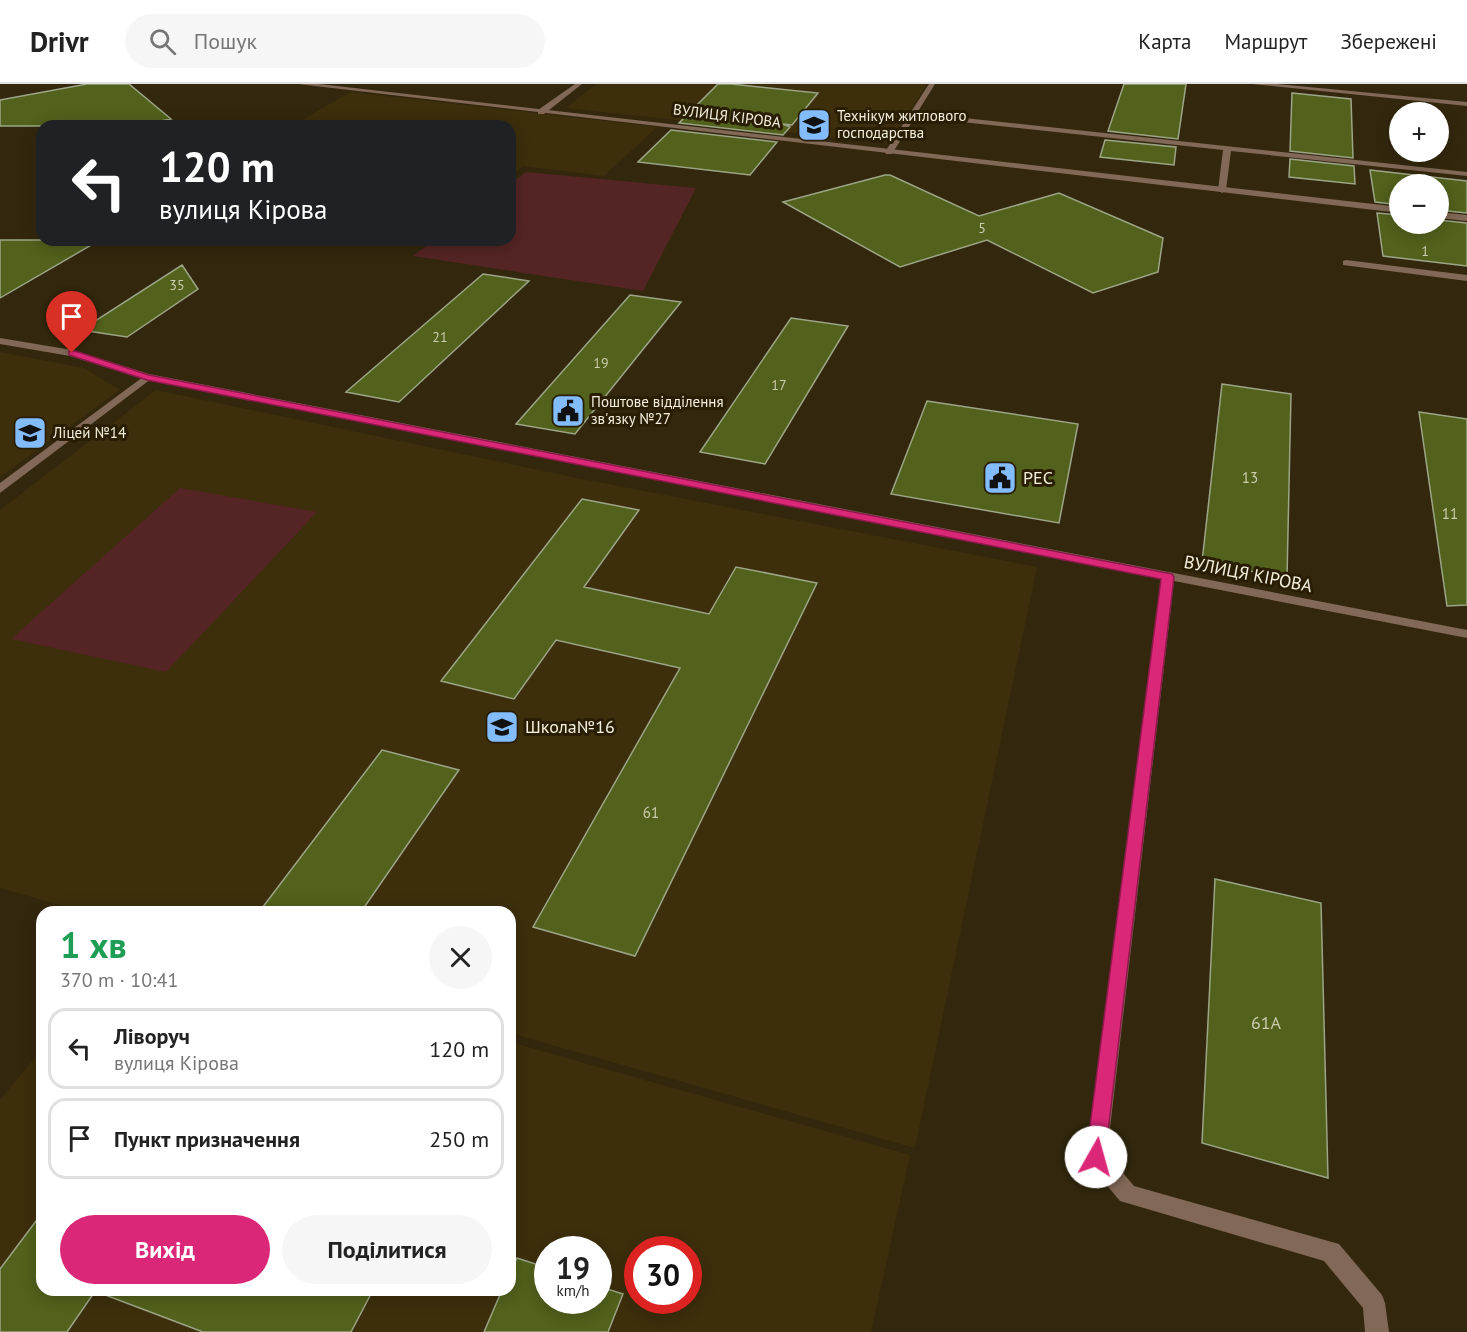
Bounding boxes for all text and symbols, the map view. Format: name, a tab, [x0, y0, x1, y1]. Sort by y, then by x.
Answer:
search box	[125, 14, 545, 68]
text: Drivr	[30, 23, 89, 60]
icon: search	[146, 25, 179, 58]
text: Пошук	[194, 27, 257, 55]
text: Карта	[1138, 28, 1191, 55]
text: Маршрут	[1224, 28, 1307, 55]
text: Збережені	[1340, 28, 1437, 55]
street label: ВУЛИЦЯ КІРОВА	[672, 99, 782, 132]
map controls	[1389, 102, 1449, 234]
button: +	[1389, 102, 1449, 162]
place label: Технікум житлового господарства	[837, 106, 967, 142]
school or university icon: Технікум житлового господарства	[796, 107, 832, 143]
text: 120 m	[159, 139, 275, 194]
icon: left	[60, 144, 138, 222]
button: −	[1389, 174, 1449, 234]
text: вулиця Кірова	[159, 192, 327, 226]
house number: 5	[978, 219, 986, 237]
house number: 1	[1421, 242, 1429, 260]
house number: 35	[169, 276, 185, 294]
pin	[46, 291, 97, 353]
icon: arrive	[55, 300, 88, 333]
house number: 21	[432, 328, 448, 346]
house number: 19	[593, 354, 609, 372]
house number: 17	[771, 376, 787, 394]
place label: Поштове відділення зв'язку №27	[591, 392, 724, 428]
public building icon: Поштове відділення зв'язку №27	[550, 393, 586, 429]
school or university icon: Ліцей №14	[12, 415, 48, 451]
place label: Ліцей №14	[52, 423, 126, 442]
public building icon: РЕС	[982, 460, 1018, 496]
place label: РЕС	[1023, 466, 1053, 489]
house number: 13	[1242, 468, 1258, 487]
house number: 11	[1442, 504, 1458, 523]
street label: ВУЛИЦЯ КІРОВА	[1182, 550, 1315, 597]
school or university icon: Школа№16	[484, 709, 520, 745]
place label: Школа№16	[525, 715, 615, 738]
house number: 61	[643, 803, 659, 822]
text: 1 хв	[60, 921, 127, 968]
button: close	[429, 926, 492, 989]
text: 370 m · 10:41	[60, 967, 178, 993]
house number: 61А	[1251, 1011, 1282, 1034]
text: Ліворуч	[114, 1022, 190, 1050]
icon: left	[63, 1032, 96, 1065]
text: 120 m	[429, 1035, 489, 1063]
text: вулиця Кірова	[114, 1050, 239, 1076]
icon: arrive	[63, 1122, 96, 1155]
text: Пункт призначення	[114, 1125, 300, 1153]
text: 250 m	[429, 1125, 489, 1153]
position arrow	[1064, 1125, 1128, 1189]
button: Вихід	[60, 1215, 270, 1284]
button: Поділитися	[282, 1215, 492, 1284]
speed limit sign: 30	[624, 1236, 702, 1314]
text: 19	[556, 1248, 590, 1287]
text: km/h	[557, 1281, 589, 1300]

